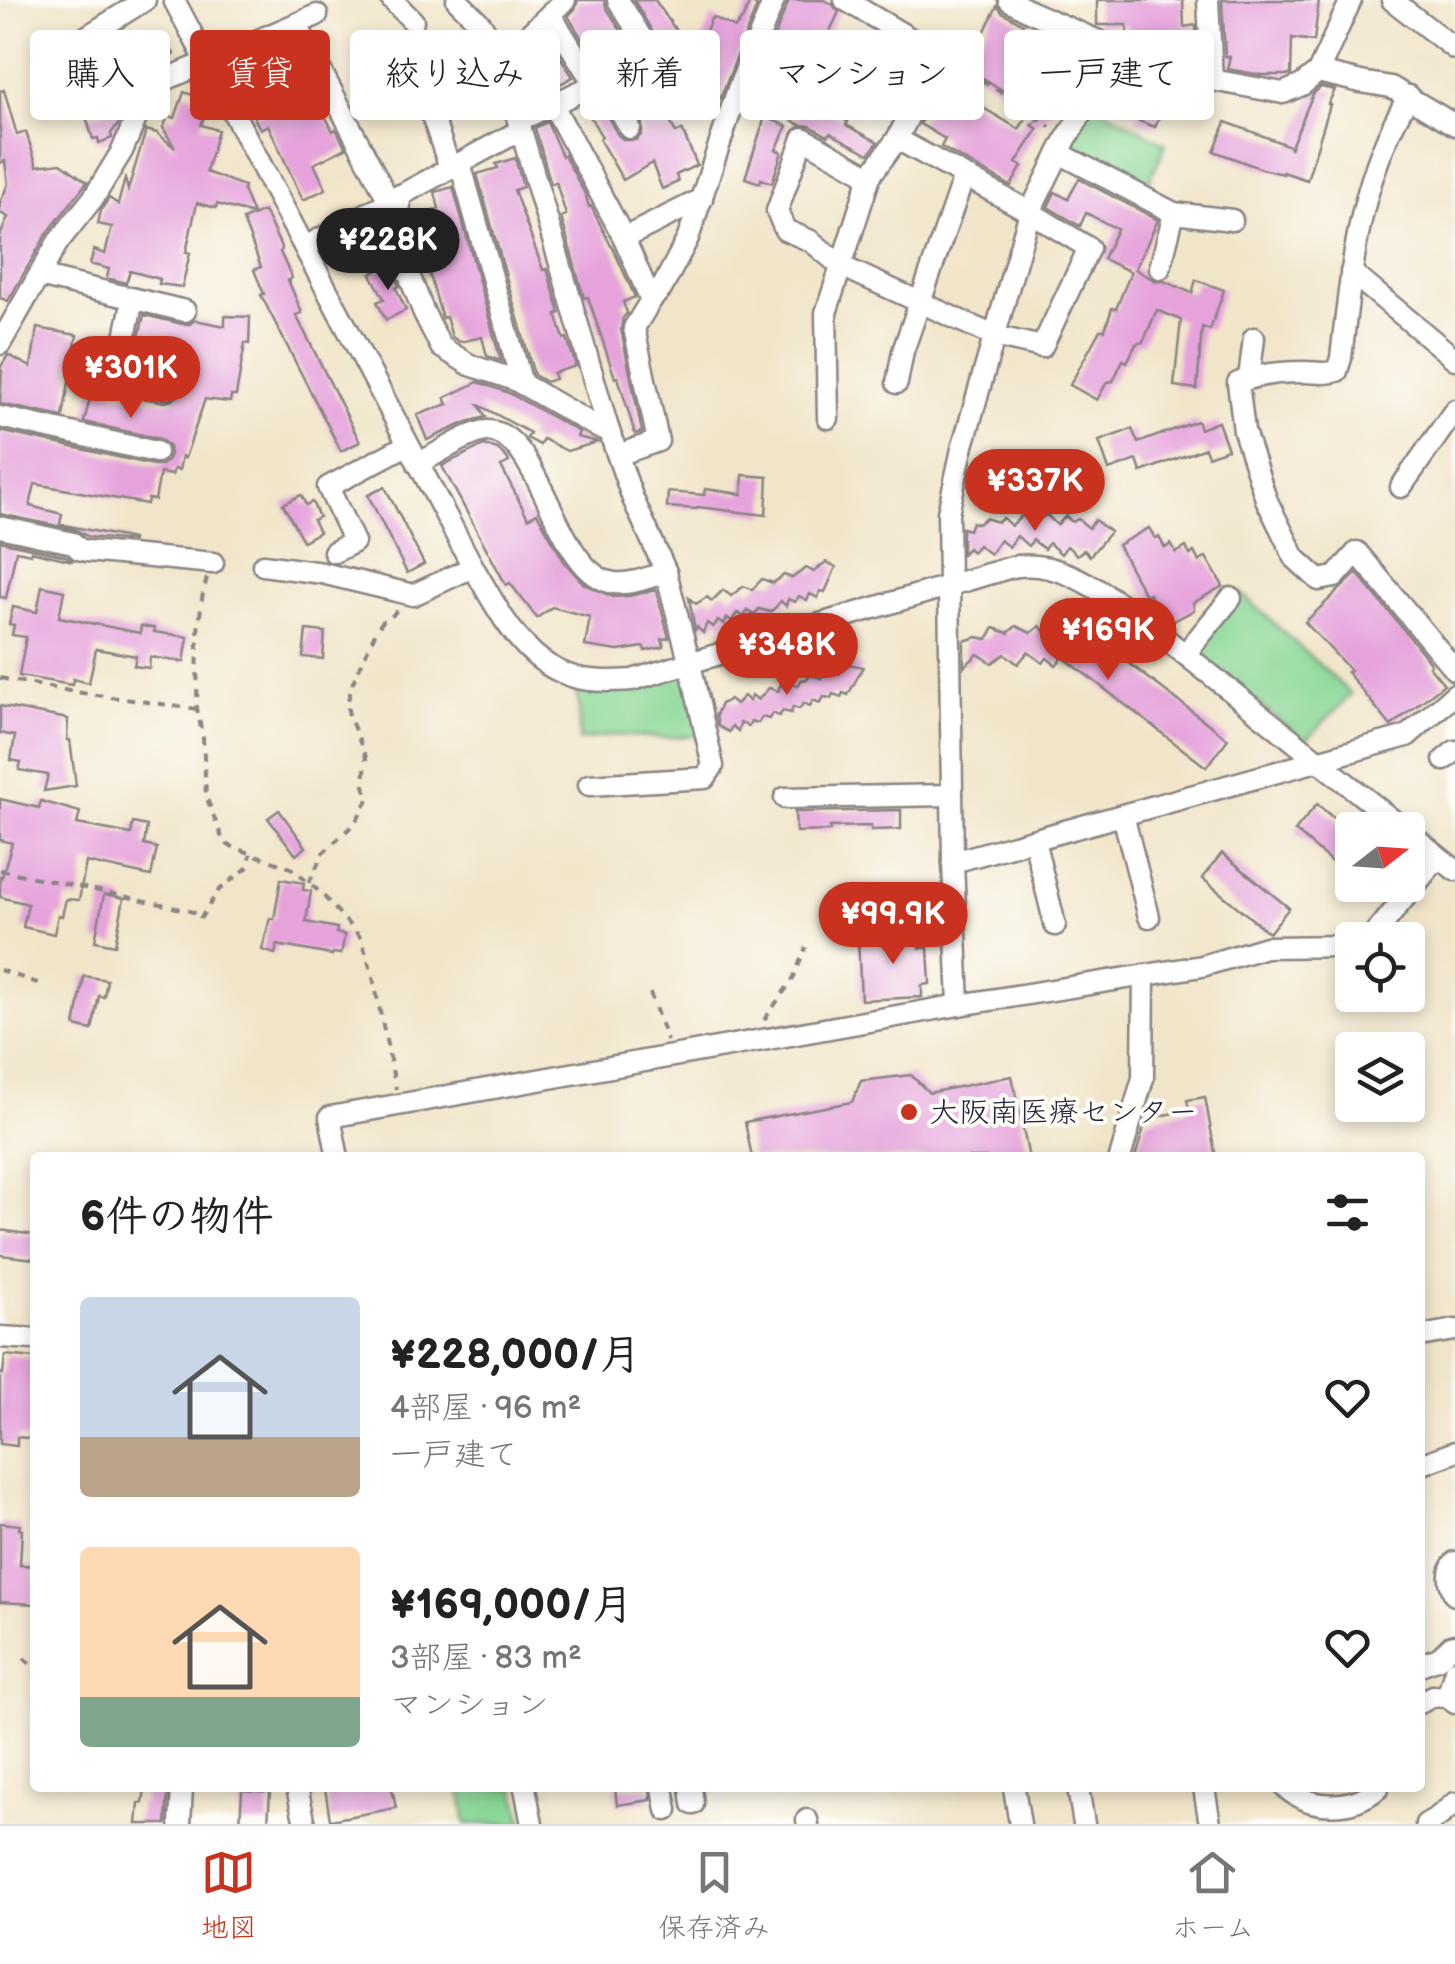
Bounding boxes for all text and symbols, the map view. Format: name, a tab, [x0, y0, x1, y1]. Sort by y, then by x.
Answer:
chip: 購入	[30, 30, 170, 120]
chip: 賃貸	[190, 30, 330, 120]
chip: 絞り込み	[350, 30, 560, 120]
chip: 新着	[580, 30, 720, 120]
chip: マンション	[740, 30, 984, 120]
chip: 一戸建て	[1004, 30, 1214, 120]
pin: ¥228K	[318, 208, 458, 293]
text: ¥228K	[338, 221, 438, 260]
pin: ¥301K	[61, 336, 201, 421]
text: ¥301K	[84, 349, 178, 388]
pin: ¥337K	[965, 449, 1105, 534]
text: ¥337K	[987, 462, 1083, 501]
pin: ¥169K	[1038, 598, 1178, 683]
text: ¥169K	[1061, 611, 1155, 650]
pin: ¥348K	[717, 613, 857, 698]
text: ¥348K	[738, 626, 836, 665]
north arrow	[1335, 812, 1425, 902]
map controls	[1335, 812, 1425, 1122]
pin: ¥99.9K	[812, 882, 974, 967]
text: ¥99.9K	[841, 895, 945, 934]
button: locate	[1335, 922, 1425, 1012]
button: layers	[1335, 1032, 1425, 1122]
place label: 大阪南医療センター	[929, 1095, 1198, 1131]
marker: 大阪南医療センター	[898, 1101, 920, 1123]
icon: filters	[1320, 1185, 1375, 1240]
text: 6件の物件	[80, 1192, 273, 1243]
text: ¥228,000/月	[390, 1330, 641, 1381]
icon: home	[160, 1337, 280, 1457]
icon: heart	[1320, 1370, 1375, 1425]
text: 4部屋 · 96 m²	[390, 1389, 581, 1428]
text: 一戸建て	[390, 1436, 518, 1475]
text: ¥169,000/月	[390, 1580, 633, 1631]
icon: home	[160, 1587, 280, 1707]
icon: heart	[1320, 1620, 1375, 1675]
text: 3部屋 · 83 m²	[390, 1639, 582, 1678]
text: マンション	[390, 1686, 549, 1725]
tab: 地図	[201, 1845, 257, 1945]
tab: 保存済み	[658, 1845, 770, 1945]
tab: ホーム	[1171, 1845, 1254, 1945]

